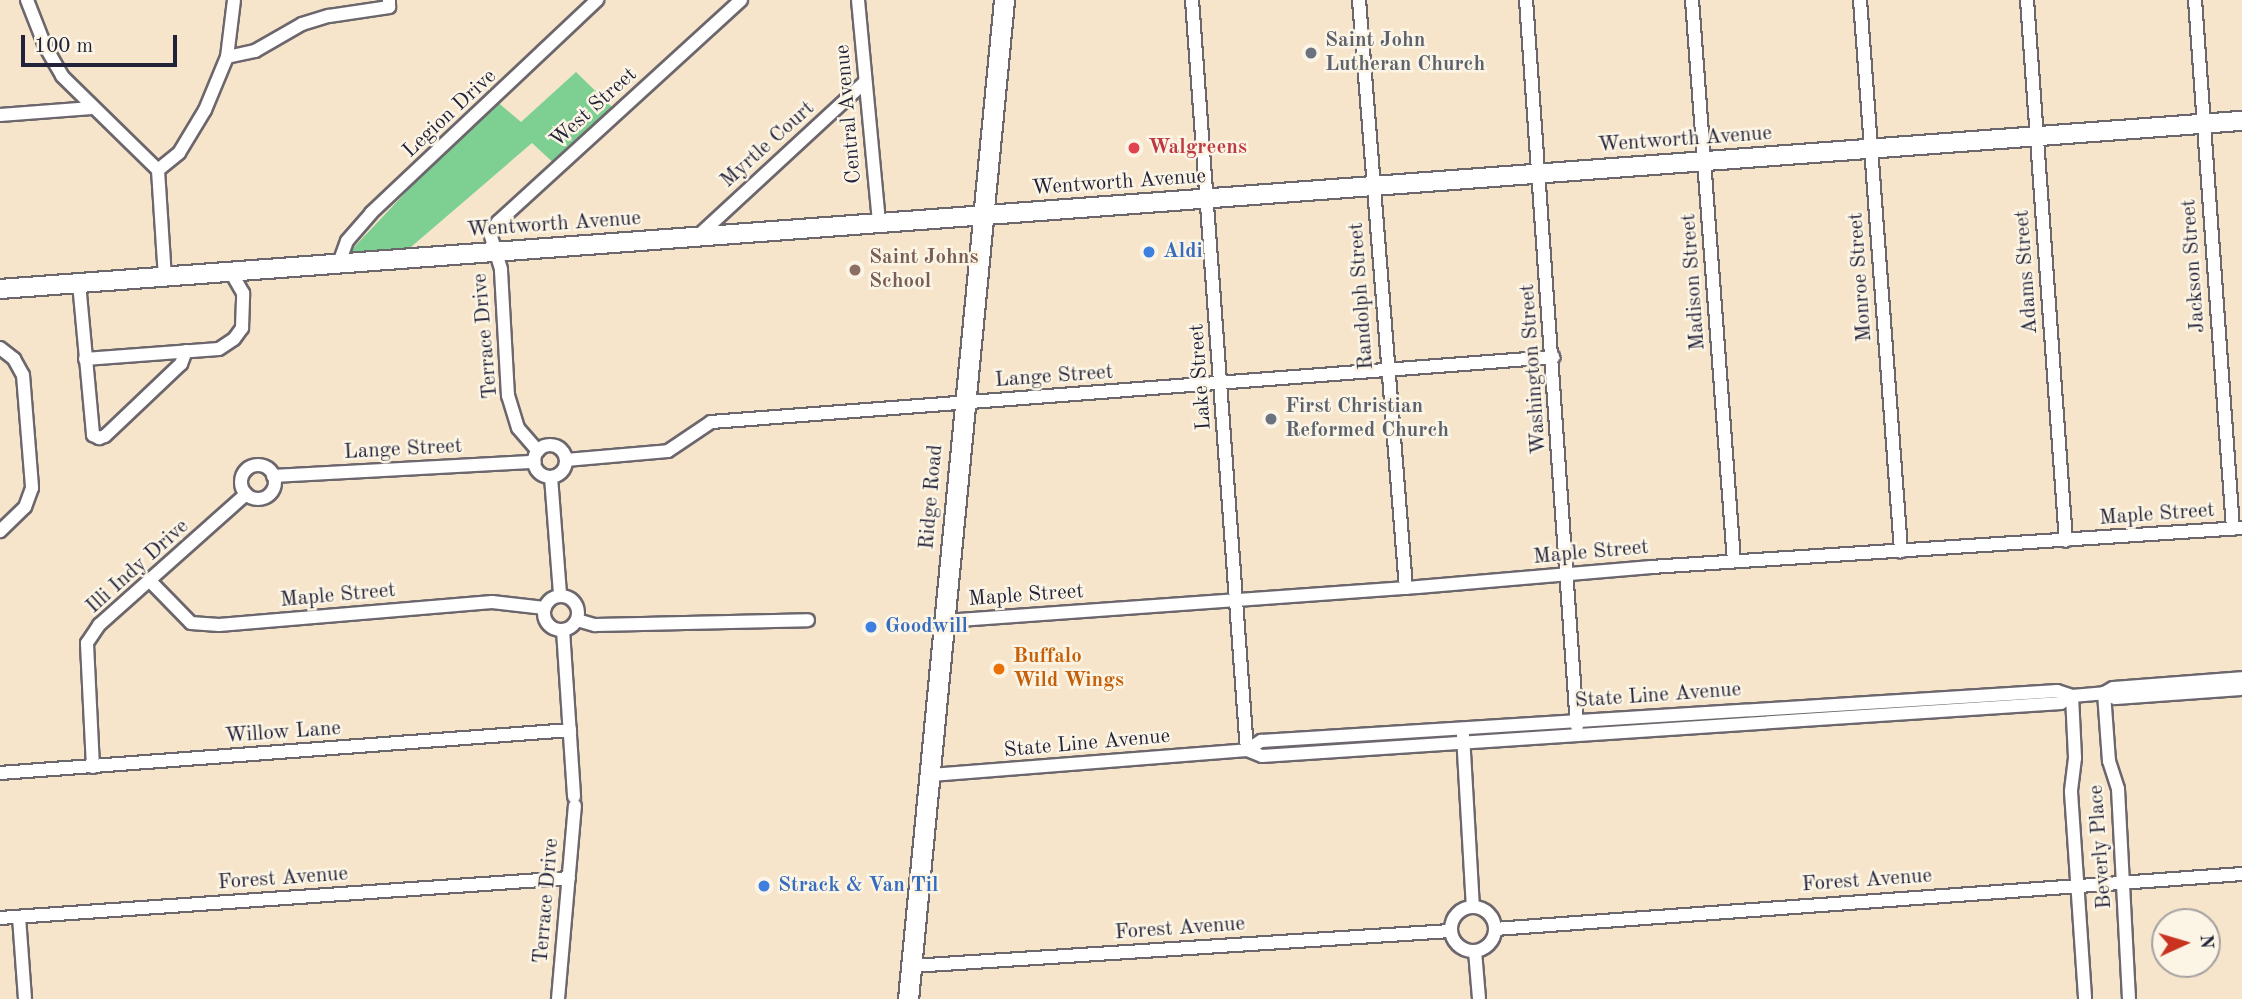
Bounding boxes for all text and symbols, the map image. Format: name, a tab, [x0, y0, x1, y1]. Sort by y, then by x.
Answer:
scale bar	[24, 21, 180, 65]
place label: Saint John Lutheran Church	[1325, 28, 1485, 78]
text: 100 m	[34, 36, 93, 57]
street label: Central Avenue	[830, 43, 868, 185]
marker: Saint John Lutheran Church	[1303, 45, 1319, 61]
street label: West Street	[545, 62, 643, 154]
street label: Legion Drive	[398, 64, 502, 164]
street label: Myrtle Court	[716, 96, 820, 194]
street label: Wentworth Avenue	[1597, 121, 1773, 159]
place label: Walgreens	[1148, 135, 1247, 161]
marker: Walgreens	[1126, 140, 1142, 156]
street label: Wentworth Avenue	[1031, 164, 1207, 202]
street label: Jackson Street	[2177, 198, 2211, 334]
street label: Wentworth Avenue	[466, 206, 642, 244]
street label: Adams Street	[2010, 209, 2044, 335]
street label: Monroe Street	[1844, 211, 1878, 343]
street label: Madison Street	[1677, 213, 1711, 351]
street label: Randolph Street	[1344, 221, 1380, 371]
place label: Aldi	[1163, 239, 1203, 265]
marker: Aldi	[1141, 244, 1157, 260]
place label: Saint Johns School	[869, 245, 978, 295]
marker: Saint Johns School	[847, 262, 863, 278]
street label: Terrace Drive	[468, 272, 504, 400]
street label: Washington Street	[1515, 283, 1553, 455]
street label: Lake Street	[1185, 323, 1217, 431]
street label: Lange Street	[994, 360, 1114, 394]
place label: First Christian Reformed Church	[1285, 394, 1449, 444]
marker: First Christian Reformed Church	[1263, 411, 1279, 427]
street label: Lange Street	[343, 434, 463, 466]
street label: Ridge Road	[915, 443, 949, 551]
street label: Maple Street	[2098, 498, 2216, 532]
street label: Illi Indy Drive	[82, 514, 194, 620]
street label: Maple Street	[1532, 535, 1650, 571]
street label: Maple Street	[279, 578, 397, 614]
street label: Maple Street	[967, 579, 1085, 613]
place label: Goodwill	[885, 614, 968, 640]
marker: Goodwill	[863, 619, 879, 635]
place label: Buffalo Wild Wings	[1013, 644, 1124, 694]
marker: Buffalo Wild Wings	[991, 661, 1007, 677]
street label: State Line Avenue	[1574, 678, 1742, 714]
street label: Willow Lane	[224, 716, 342, 750]
street label: State Line Avenue	[1003, 724, 1171, 764]
street label: Beverly Place	[2084, 784, 2118, 910]
street label: Terrace Drive	[529, 837, 565, 965]
street label: Forest Avenue	[217, 862, 349, 896]
street label: Forest Avenue	[1801, 864, 1933, 898]
place label: Strack & Van Til	[778, 873, 938, 899]
marker: Strack & Van Til	[756, 878, 772, 894]
north arrow	[2151, 908, 2221, 978]
street label: Forest Avenue	[1114, 912, 1246, 946]
text: N	[2195, 934, 2215, 950]

